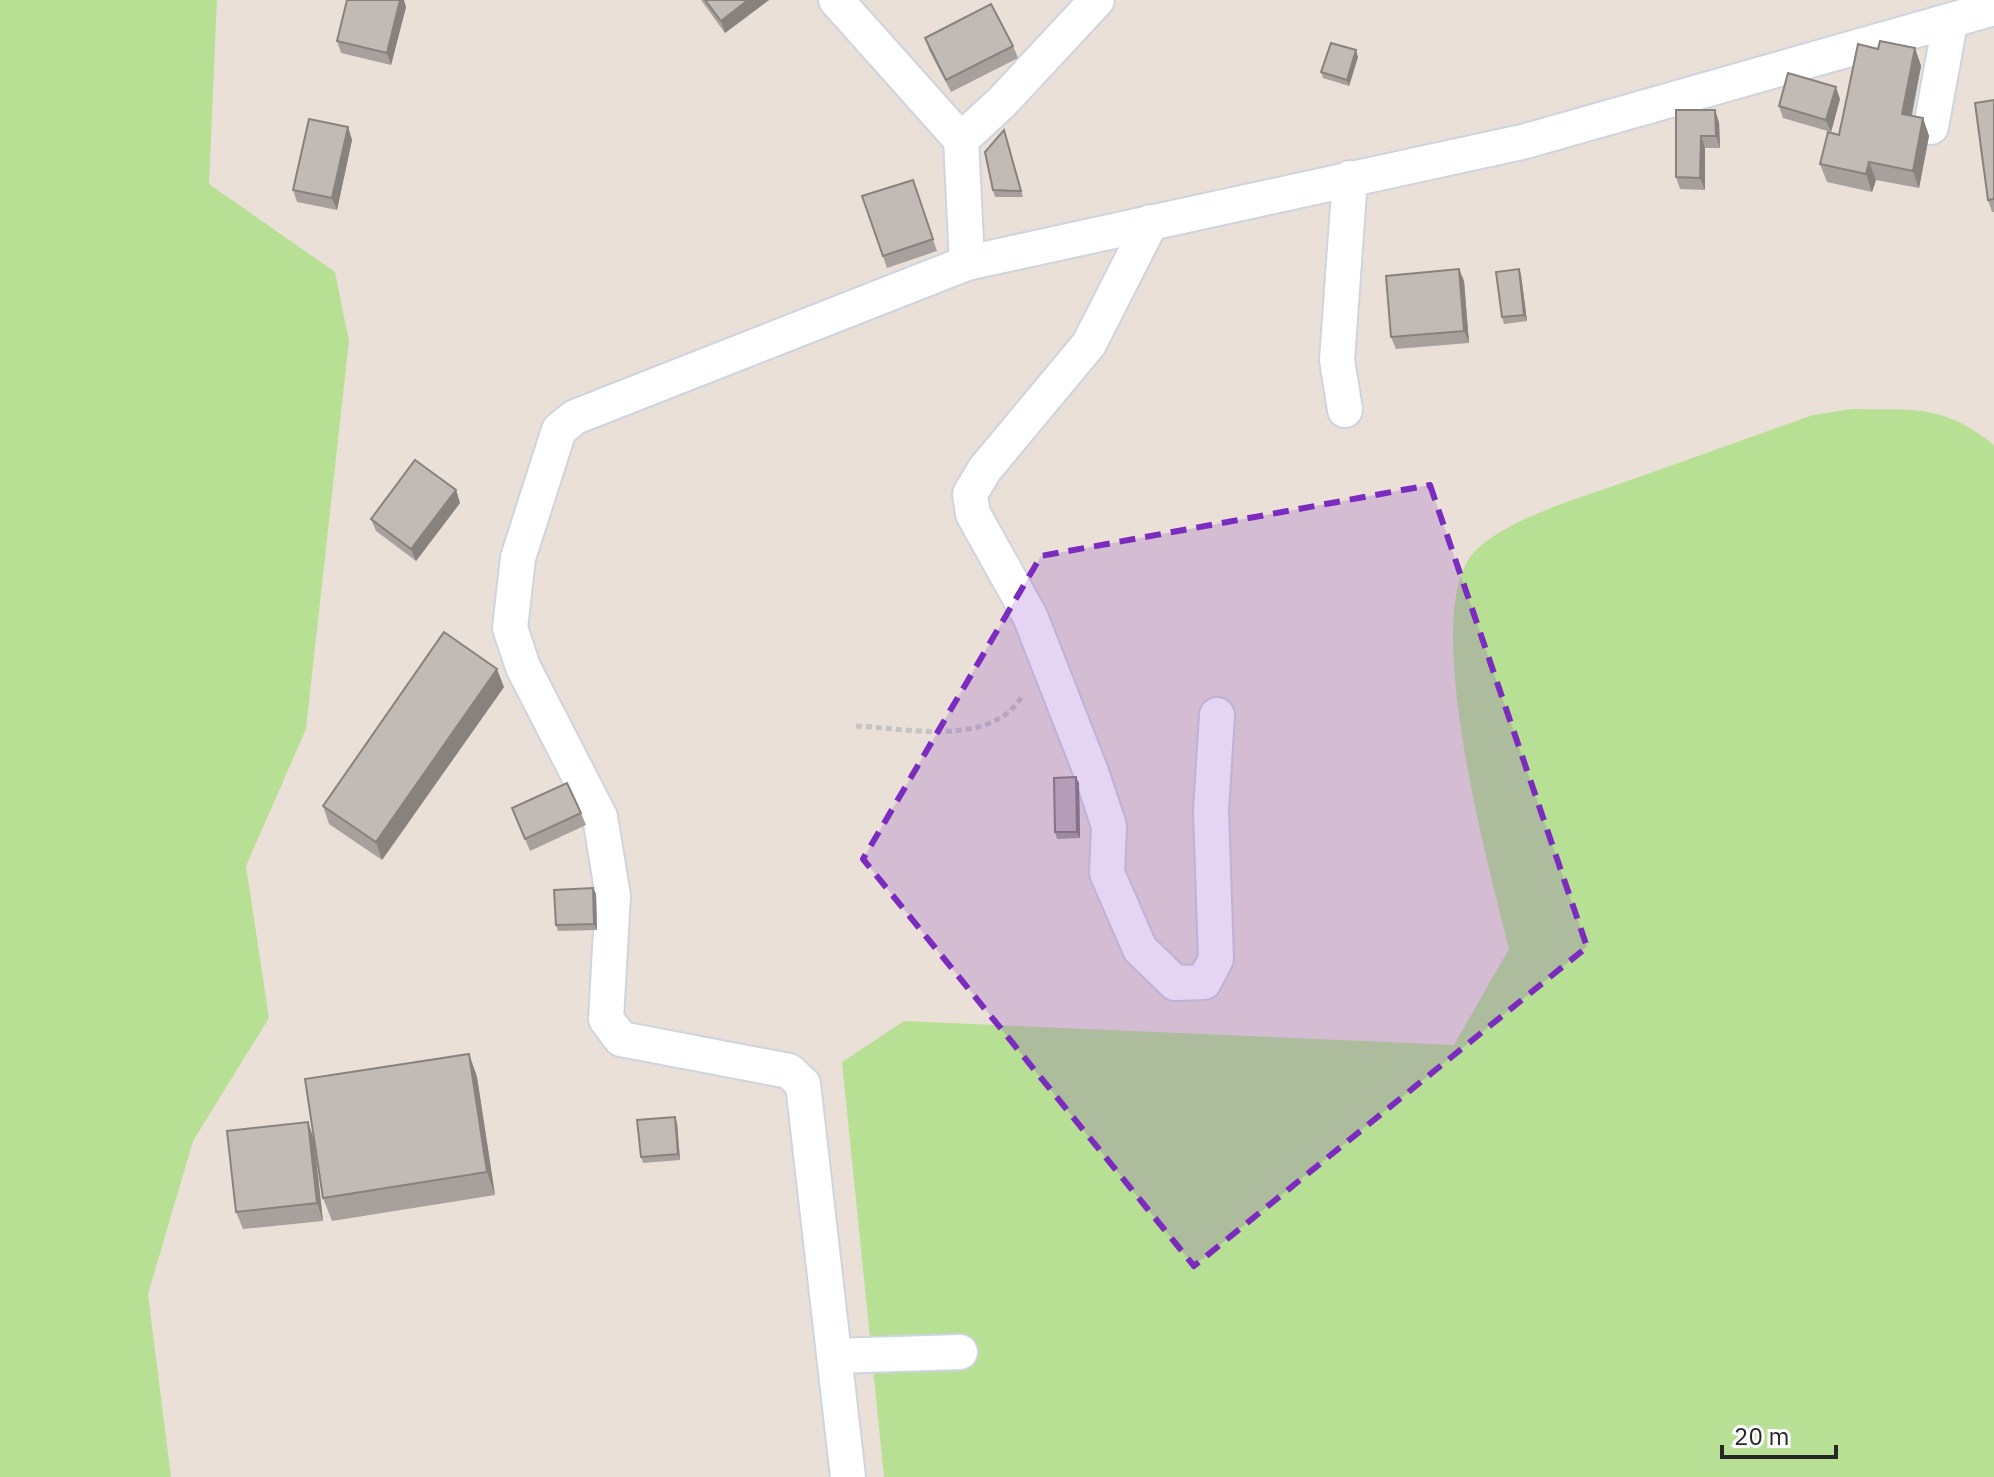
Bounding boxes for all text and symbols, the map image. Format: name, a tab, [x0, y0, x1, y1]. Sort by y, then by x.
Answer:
scale bar	[1722, 1409, 1836, 1459]
text: 20 m	[1734, 1420, 1789, 1452]

